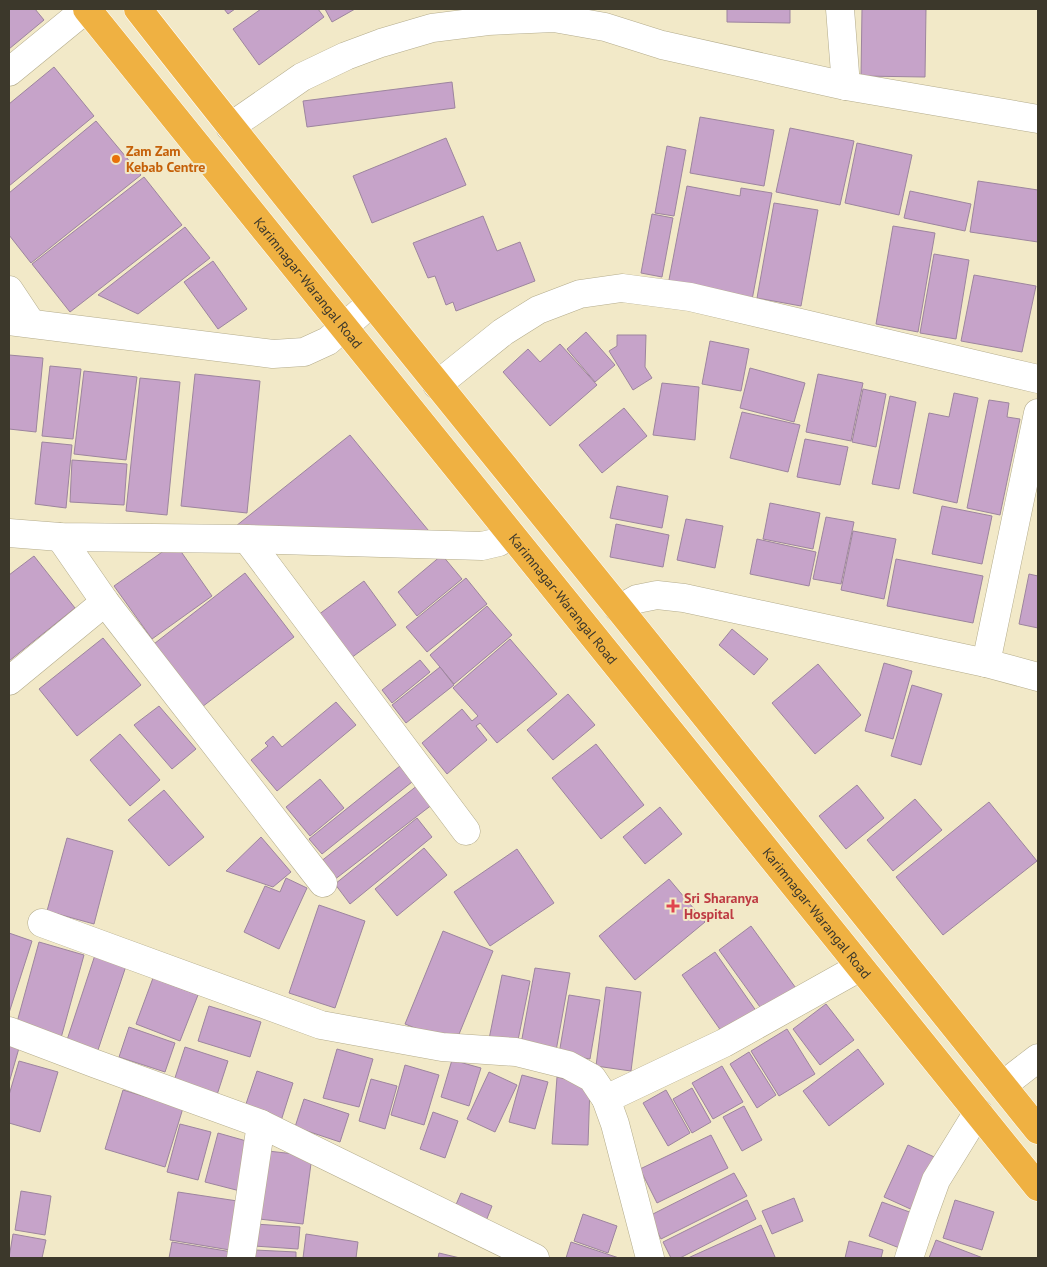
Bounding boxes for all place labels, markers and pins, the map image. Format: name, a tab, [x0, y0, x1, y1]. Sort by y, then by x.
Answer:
place label: Zam Zam Kebab Centre	[126, 142, 205, 176]
marker: Zam Zam Kebab Centre	[110, 153, 122, 165]
place label: Sri Sharanya Hospital	[684, 889, 759, 923]
marker: Sri Sharanya Hospital	[666, 899, 680, 913]

